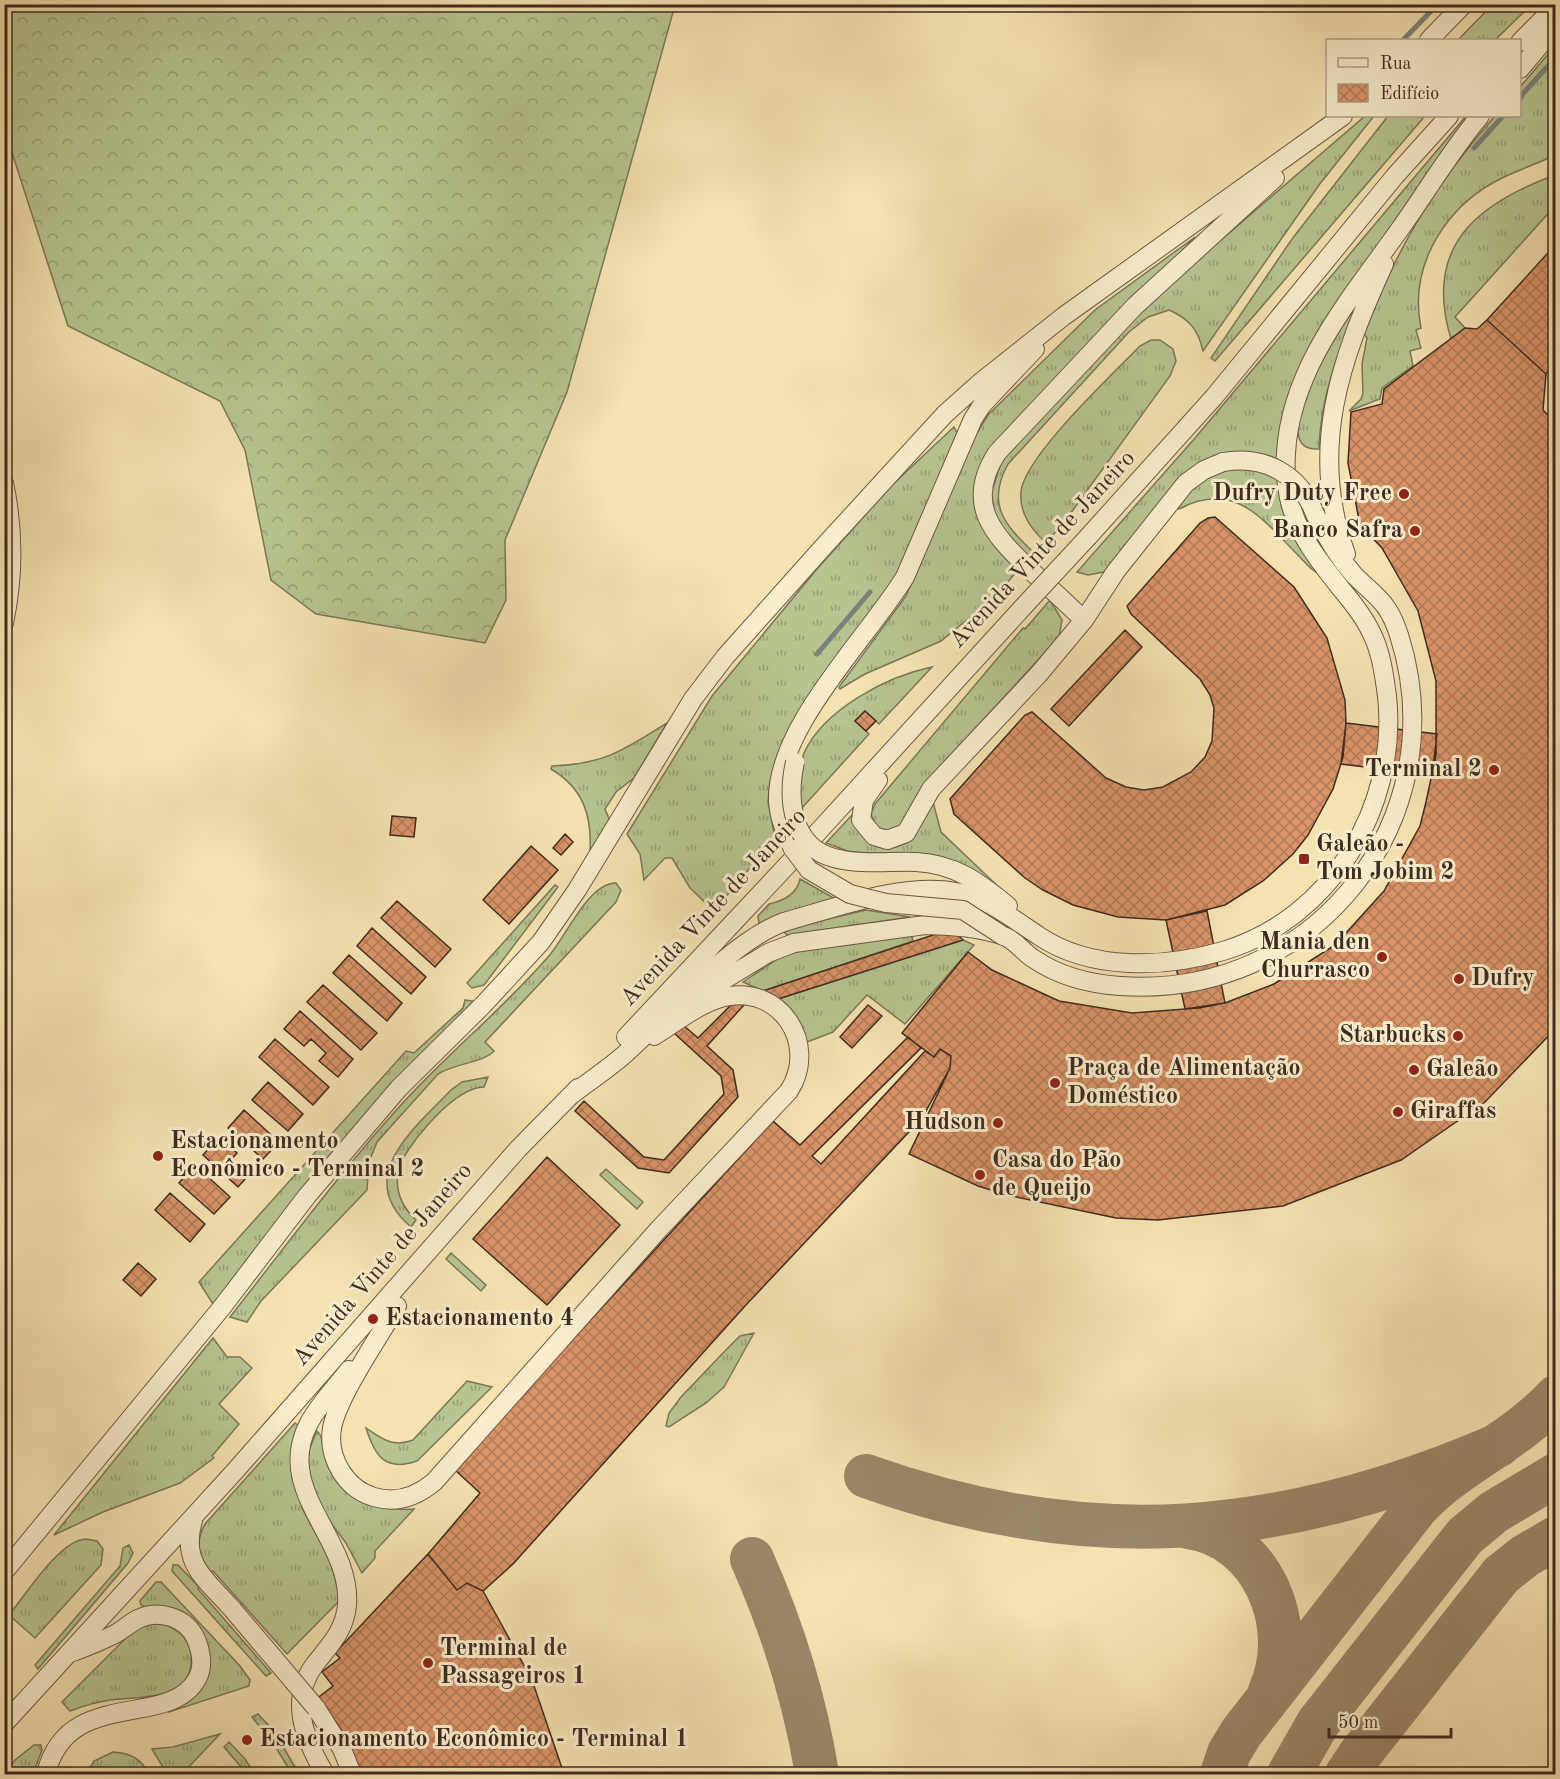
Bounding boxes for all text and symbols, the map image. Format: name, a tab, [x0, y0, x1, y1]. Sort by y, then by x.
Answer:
legend	[1326, 39, 1521, 117]
text: Rua	[1380, 55, 1411, 73]
text: Edifício	[1380, 85, 1439, 103]
street label: Avenida Vinte de Janeiro	[945, 447, 1141, 653]
place label: Dufry Duty Free	[1213, 482, 1392, 506]
marker: Dufry Duty Free	[1397, 487, 1411, 501]
place label: Banco Safra	[1272, 519, 1403, 543]
marker: Banco Safra	[1408, 524, 1422, 538]
place label: Terminal 2	[1365, 758, 1482, 782]
marker: Terminal 2	[1487, 763, 1501, 777]
street label: Avenida Vinte de Janeiro	[616, 805, 812, 1011]
place label: Galeão - Tom Jobim 2	[1316, 833, 1454, 885]
marker: Galeão - Tom Jobim 2	[1297, 852, 1311, 866]
place label: Mania den Churrasco	[1260, 931, 1370, 983]
marker: Mania den Churrasco	[1375, 950, 1389, 964]
place label: Dufry	[1471, 967, 1534, 991]
marker: Dufry	[1452, 972, 1466, 986]
place label: Starbucks	[1339, 1024, 1446, 1048]
marker: Starbucks	[1451, 1029, 1465, 1043]
place label: Praça de Alimentação Doméstico	[1067, 1057, 1300, 1109]
place label: Galeão	[1426, 1058, 1498, 1082]
marker: Galeão	[1407, 1063, 1421, 1077]
marker: Praça de Alimentação Doméstico	[1048, 1076, 1062, 1090]
place label: Giraffas	[1410, 1100, 1496, 1124]
marker: Giraffas	[1391, 1105, 1405, 1119]
place label: Hudson	[904, 1111, 986, 1135]
marker: Hudson	[991, 1116, 1005, 1130]
place label: Estacionamento Econômico - Terminal 2	[170, 1130, 425, 1182]
marker: Estacionamento Econômico - Terminal 2	[151, 1149, 165, 1163]
place label: Casa do Pão de Queijo	[992, 1149, 1121, 1201]
street label: Avenida Vinte de Janeiro	[289, 1159, 477, 1371]
marker: Casa do Pão de Queijo	[973, 1168, 987, 1182]
place label: Estacionamento 4	[385, 1307, 574, 1331]
marker: Estacionamento 4	[366, 1312, 380, 1326]
place label: Terminal de Passageiros 1	[440, 1637, 586, 1689]
marker: Terminal de Passageiros 1	[421, 1656, 435, 1670]
scale bar	[1329, 1701, 1450, 1739]
text: 50 m	[1338, 1714, 1378, 1732]
place label: Estacionamento Econômico - Terminal 1	[259, 1728, 689, 1752]
marker: Estacionamento Econômico - Terminal 1	[240, 1733, 254, 1747]

